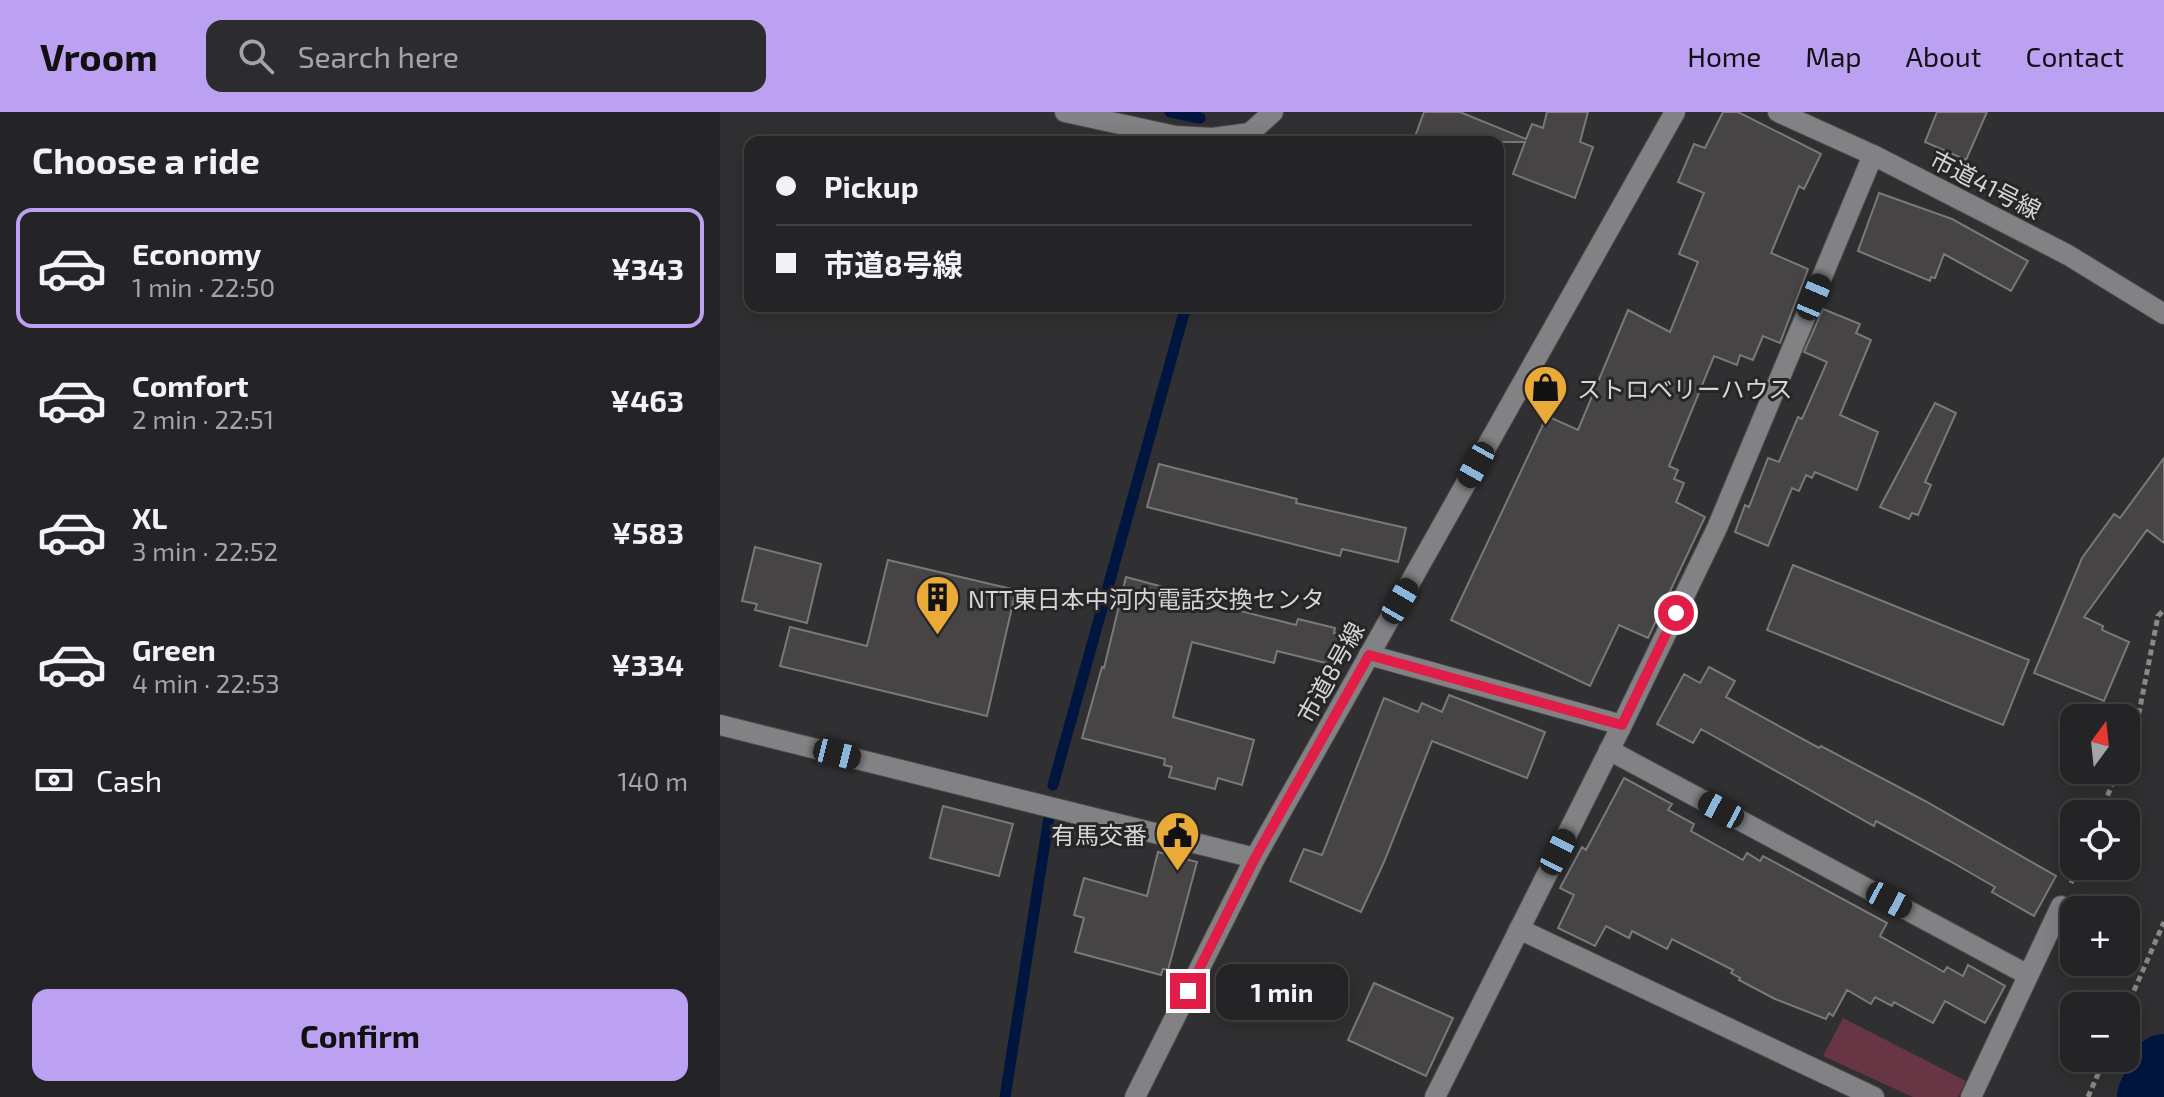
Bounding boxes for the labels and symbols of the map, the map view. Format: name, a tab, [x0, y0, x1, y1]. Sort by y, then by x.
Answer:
street label: 市道41号線	[1926, 144, 2046, 224]
car	[1794, 270, 1834, 324]
shop icon: ストロベリーハウス	[1522, 364, 1570, 427]
place label: ストロベリーハウス	[1577, 374, 1793, 403]
car	[1454, 438, 1498, 492]
building icon: NTT東日本中河内電話交換センタ	[913, 574, 961, 637]
car	[1378, 574, 1422, 628]
place label: NTT東日本中河内電話交換センタ	[968, 584, 1325, 613]
route start	[1658, 595, 1694, 631]
street label: 市道8号線	[1291, 617, 1369, 727]
north arrow	[2060, 704, 2140, 784]
car	[811, 737, 863, 771]
car	[1694, 788, 1748, 832]
public building icon: 有馬交番	[1154, 810, 1202, 873]
place label: 有馬交番	[1051, 820, 1147, 849]
car	[1536, 825, 1580, 879]
car	[1862, 878, 1916, 922]
callout: 1 min	[1216, 963, 1348, 1019]
route end	[1170, 973, 1206, 1009]

